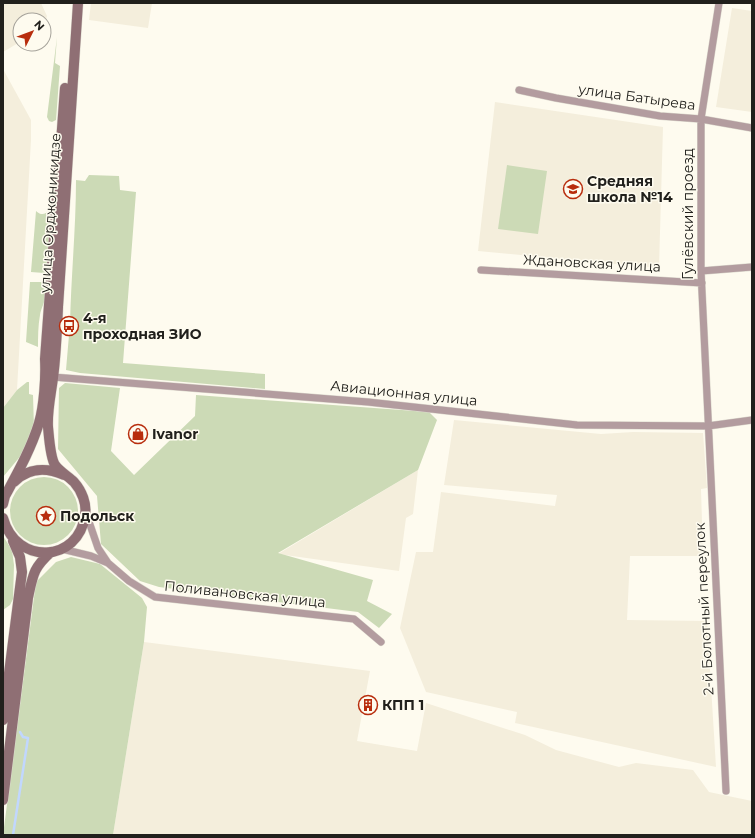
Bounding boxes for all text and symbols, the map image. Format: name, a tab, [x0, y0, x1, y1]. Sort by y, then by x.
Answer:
north arrow	[12, 12, 52, 52]
text: N	[31, 17, 48, 33]
street label: улица Батырева	[576, 80, 697, 114]
street label: улица Орджоникидзе	[35, 132, 65, 295]
street label: Гулёвский проезд	[679, 148, 697, 280]
place label: Средняя школа №14	[587, 172, 673, 206]
school or university icon: Средняя школа №14	[562, 178, 584, 200]
street label: Ждановская улица	[523, 250, 661, 276]
place label: 4-я проходная ЗИО	[83, 309, 202, 343]
bus stop icon: 4-я проходная ЗИО	[58, 315, 80, 337]
street label: Авиационная улица	[330, 376, 478, 410]
shop icon: Ivanor	[127, 423, 149, 445]
place label: Ivanor	[152, 425, 198, 443]
place icon: Подольск	[35, 505, 57, 527]
place label: Подольск	[60, 507, 134, 525]
street label: 2-й Болотный переулок	[690, 522, 718, 696]
street label: Поливановская улица	[163, 577, 327, 611]
building icon: КПП 1	[357, 694, 379, 716]
place label: КПП 1	[382, 696, 424, 714]

